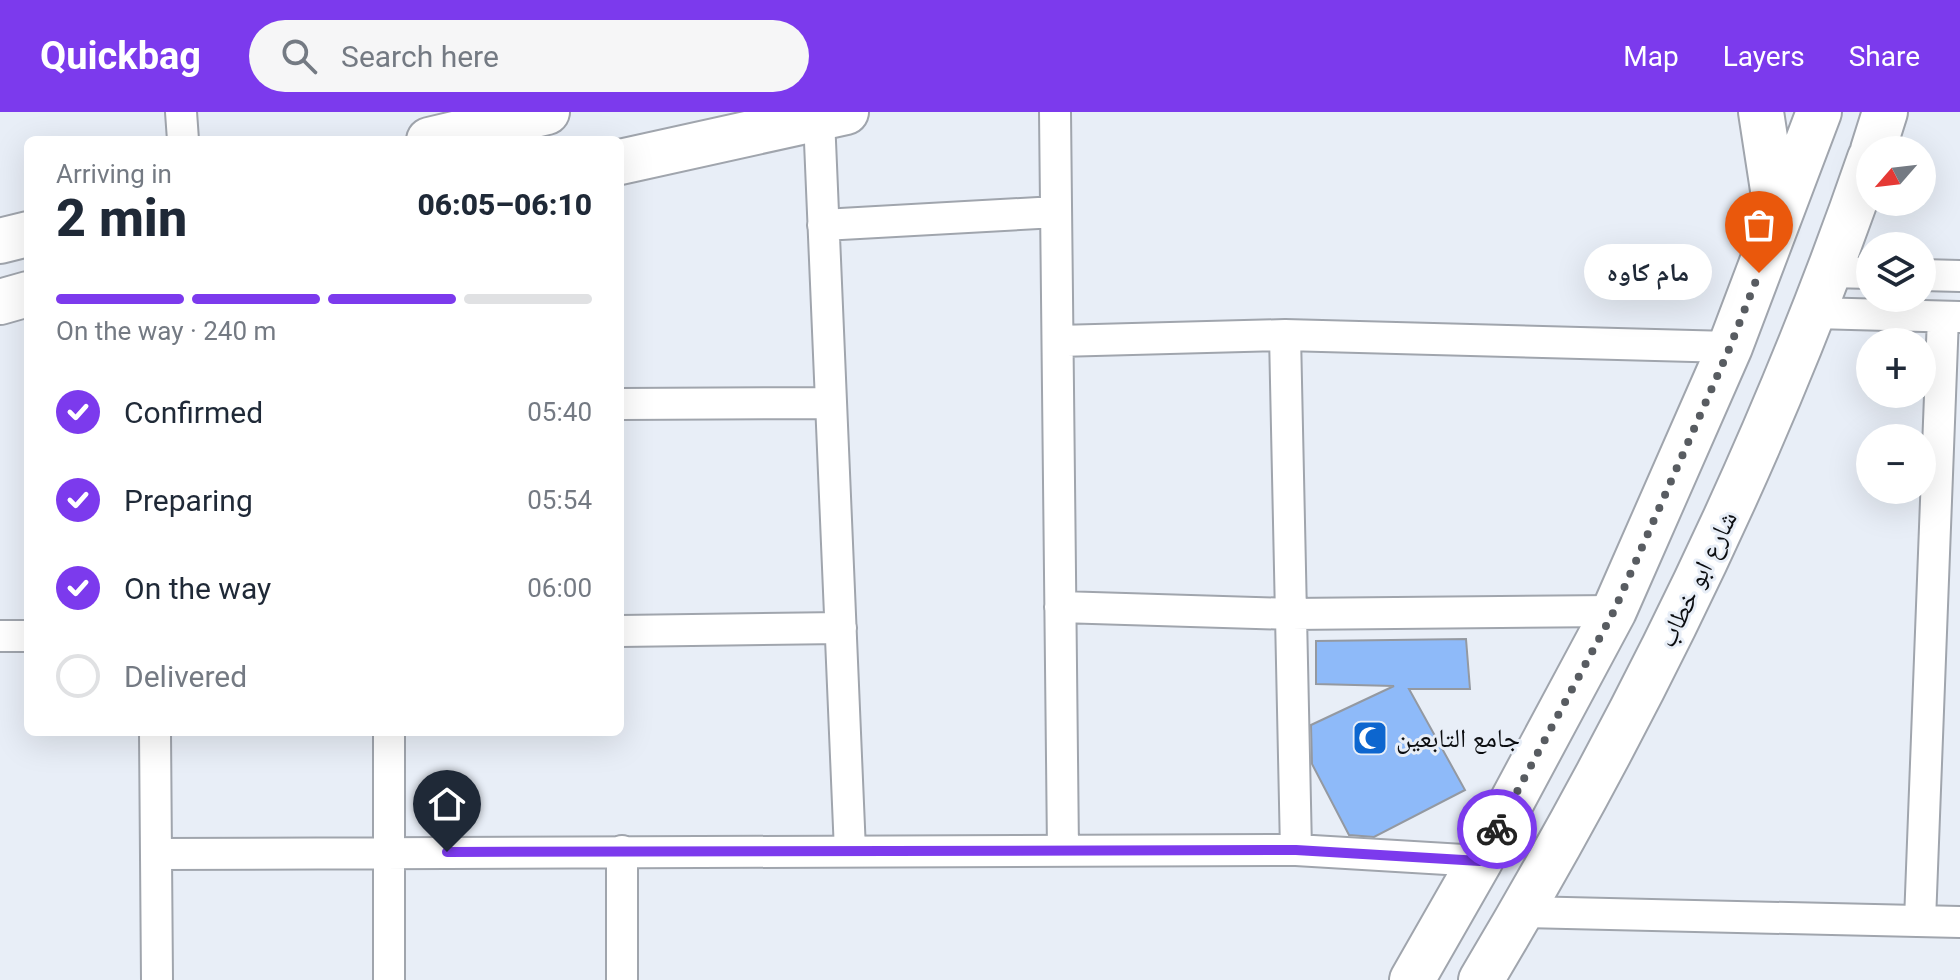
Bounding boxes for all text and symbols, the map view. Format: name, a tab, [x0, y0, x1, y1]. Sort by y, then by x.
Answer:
search box	[249, 20, 809, 92]
text: Quickbag	[40, 34, 201, 78]
icon: search	[277, 34, 321, 78]
text: Search here	[341, 39, 499, 74]
text: Map	[1623, 40, 1679, 73]
text: Layers	[1723, 40, 1805, 73]
text: Share	[1849, 40, 1920, 73]
north arrow	[1856, 136, 1936, 216]
map controls	[1856, 136, 1936, 504]
text: Arriving in	[56, 159, 172, 189]
text: 06:05–06:10	[417, 187, 592, 222]
text: 2 min	[56, 188, 187, 249]
pin	[1725, 191, 1793, 273]
icon: bag	[1737, 203, 1781, 247]
button: layers	[1856, 232, 1936, 312]
callout: مام كاوه	[1583, 245, 1711, 301]
text: مام كاوه	[1607, 257, 1689, 287]
text: On the way · 240 m	[56, 316, 276, 346]
button: +	[1856, 328, 1936, 408]
icon: check	[56, 390, 100, 434]
text: Confirmed	[124, 395, 263, 430]
text: 05:40	[527, 397, 592, 427]
button: −	[1856, 424, 1936, 504]
icon: check	[56, 478, 100, 522]
text: Preparing	[124, 483, 253, 518]
text: 05:54	[527, 485, 592, 515]
street label: شارع ابو خطاب	[1651, 506, 1744, 652]
icon: check	[56, 566, 100, 610]
text: On the way	[124, 571, 271, 606]
text: 06:00	[527, 573, 592, 603]
text: Delivered	[124, 659, 247, 694]
mosque icon: جامع التابعين	[1351, 719, 1389, 757]
place label: جامع التابعين	[1396, 723, 1520, 755]
pin	[413, 770, 481, 852]
icon: home	[425, 782, 469, 826]
courier	[1457, 789, 1537, 869]
icon: bike	[1475, 807, 1519, 851]

